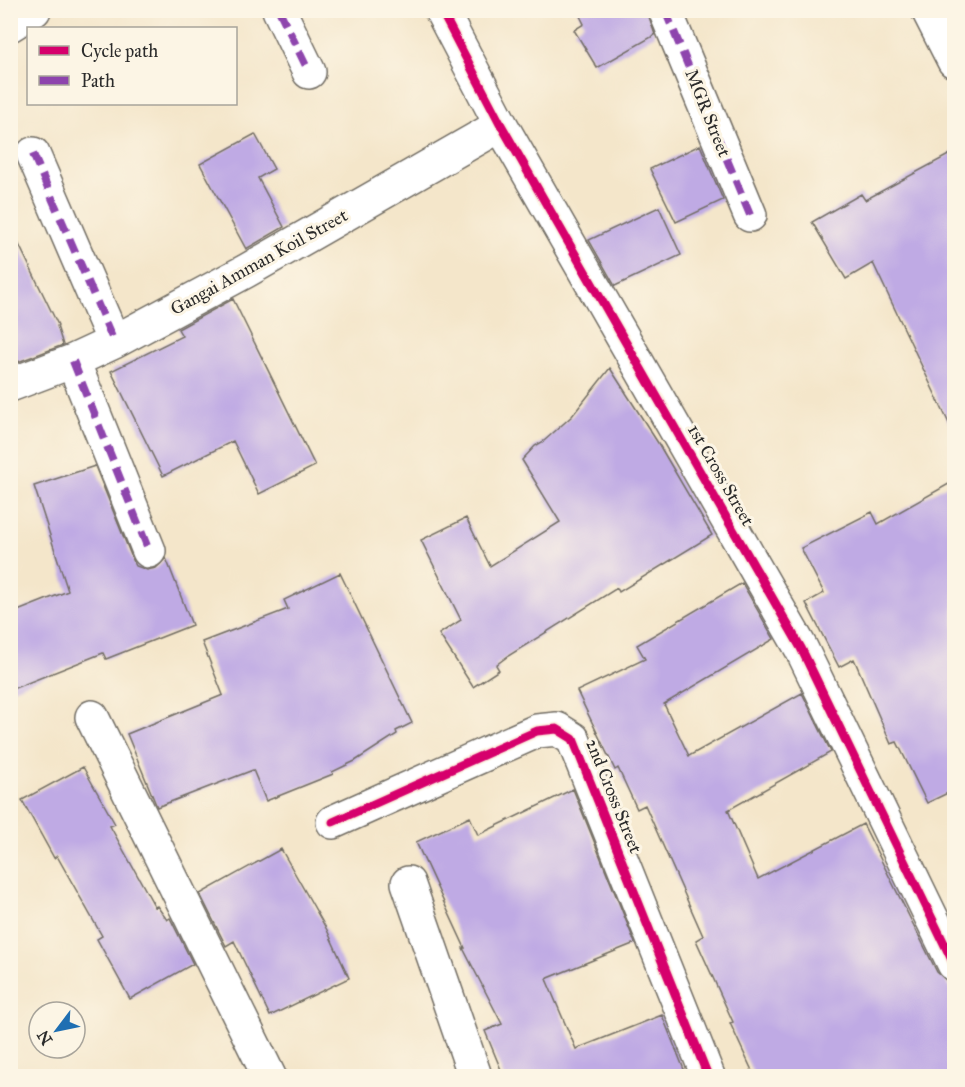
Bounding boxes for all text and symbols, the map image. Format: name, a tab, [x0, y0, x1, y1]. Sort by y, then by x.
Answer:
legend	[27, 27, 237, 105]
text: Cycle path	[81, 40, 158, 62]
street label: MGR Street	[680, 66, 736, 161]
text: Path	[81, 70, 115, 92]
street label: Gangai Amman Koil Street	[167, 204, 352, 321]
street label: 1st Cross Street	[683, 420, 759, 530]
street label: 2nd Cross Street	[581, 736, 647, 857]
north arrow	[27, 1000, 87, 1060]
text: N	[33, 1027, 56, 1048]

